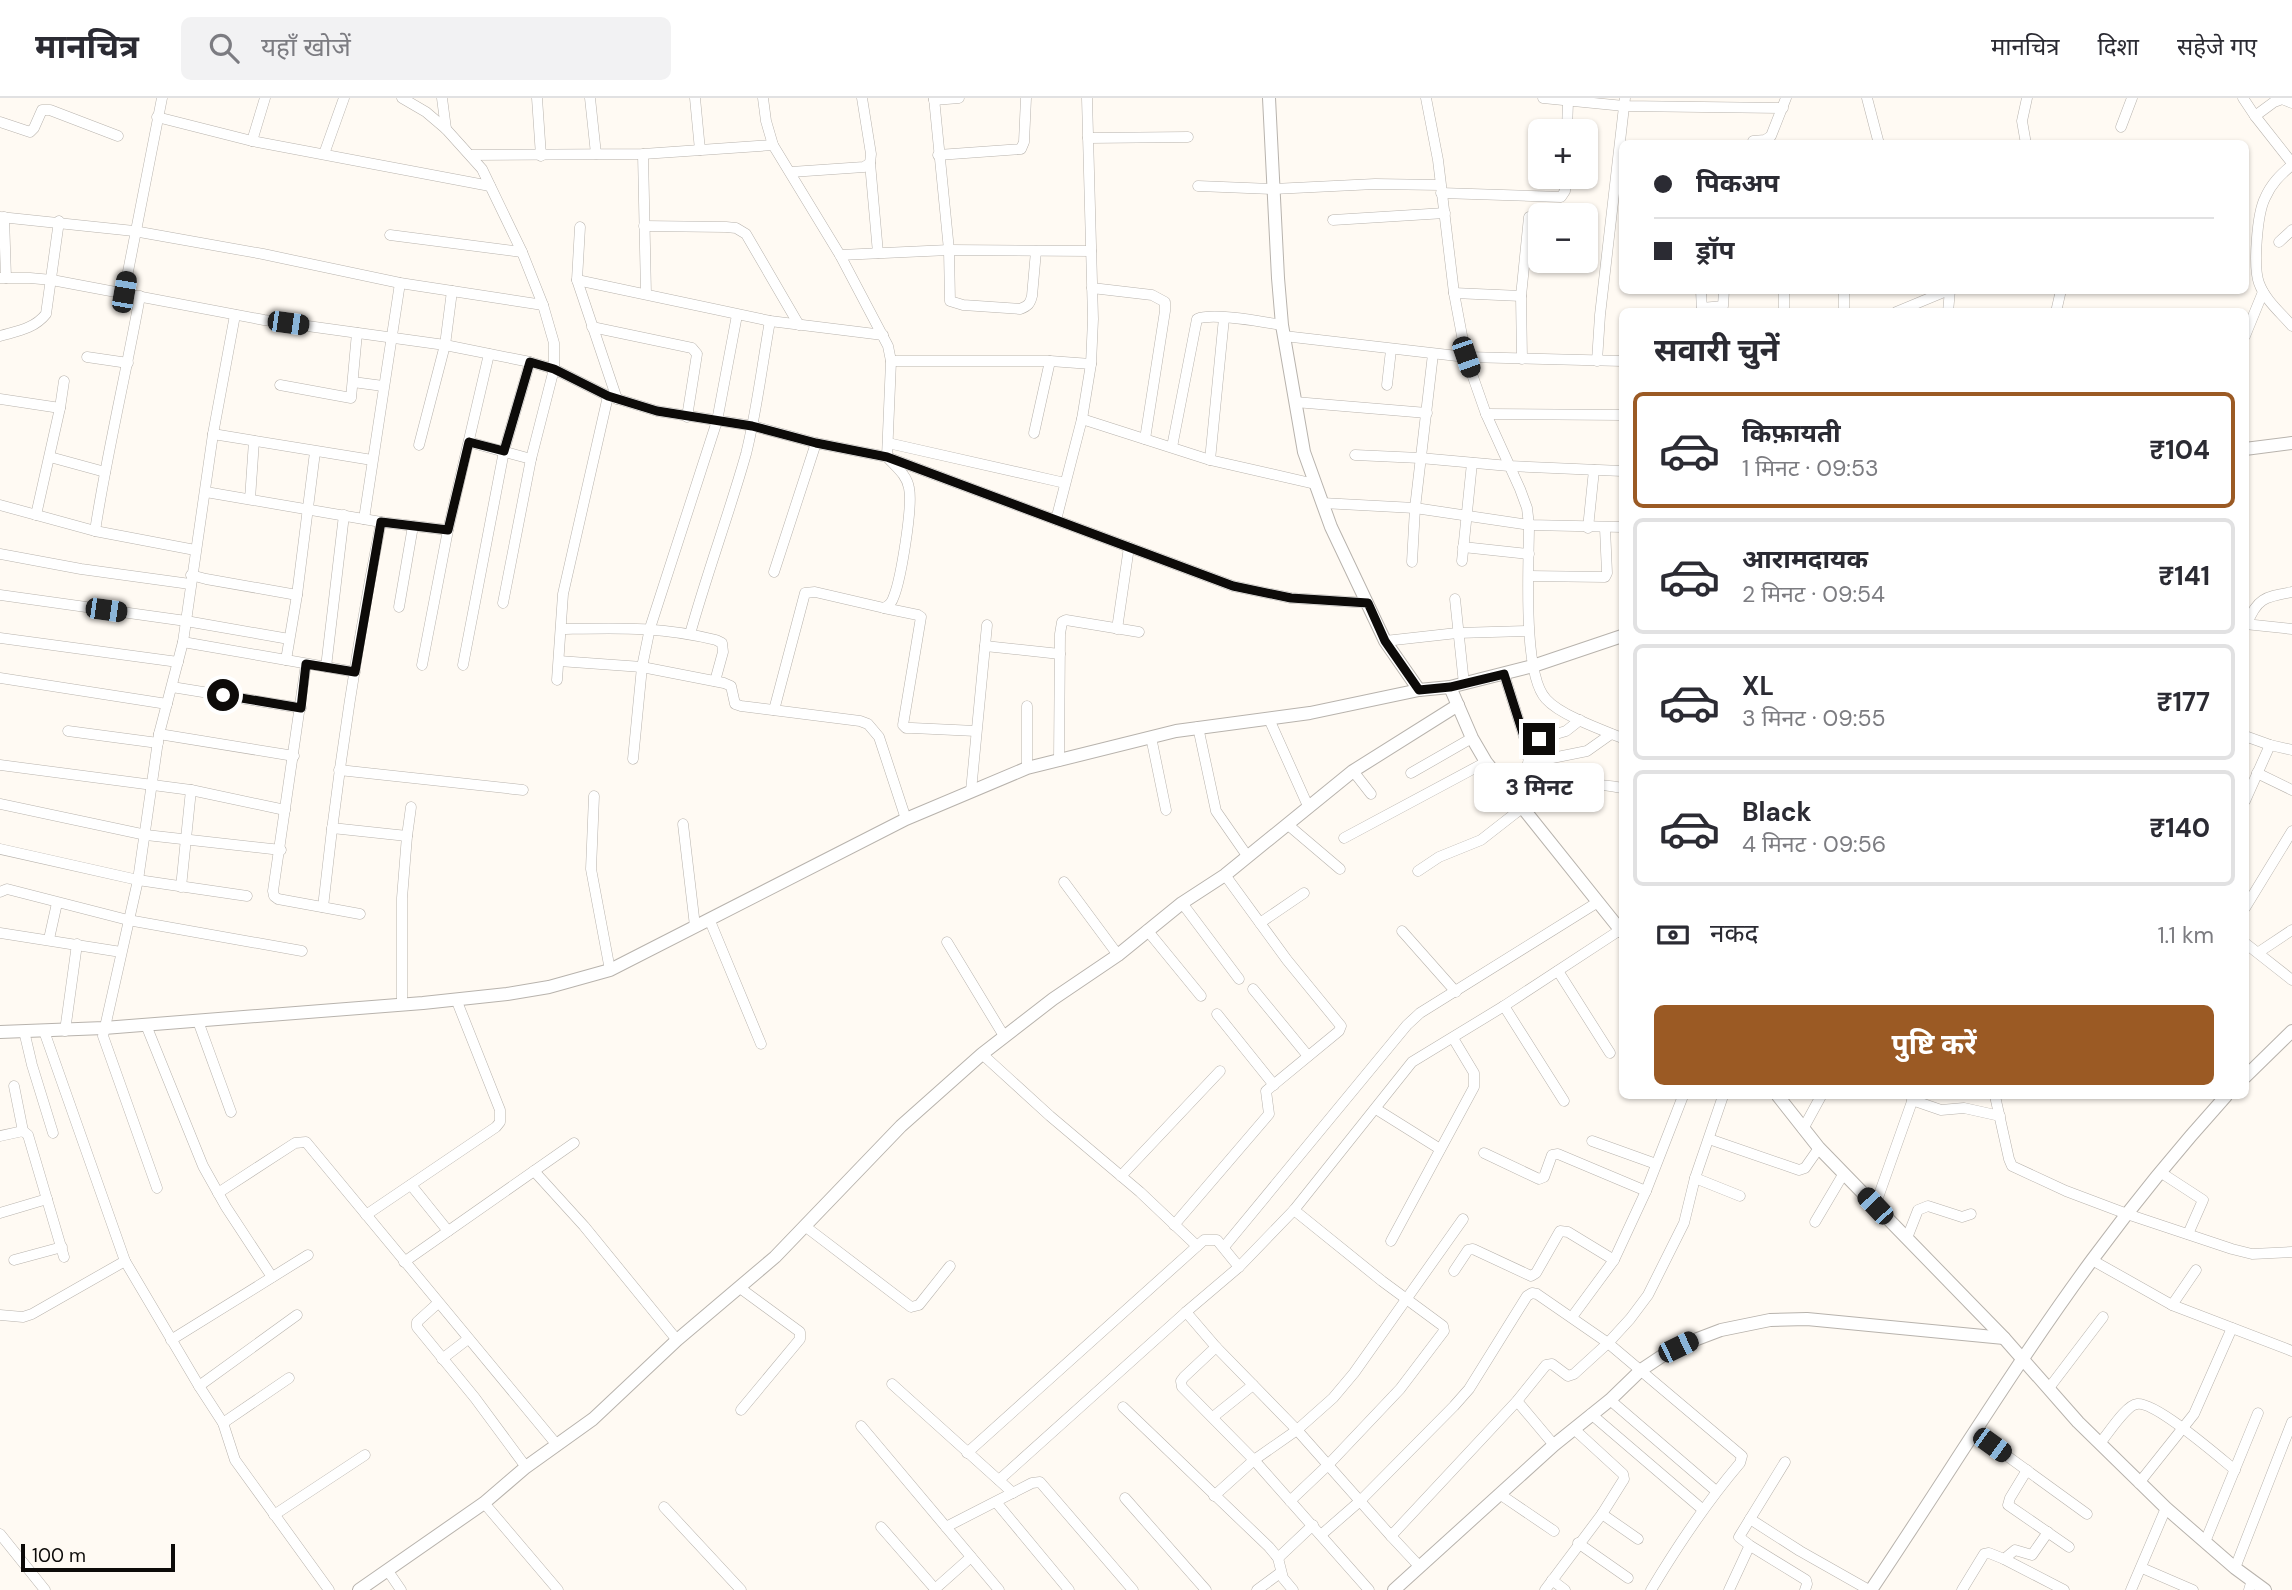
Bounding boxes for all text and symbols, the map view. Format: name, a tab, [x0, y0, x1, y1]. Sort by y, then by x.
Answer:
search box	[181, 17, 671, 80]
text: मानचित्र	[35, 25, 139, 68]
icon: search	[205, 29, 243, 67]
text: यहाँ खोजें	[261, 30, 351, 64]
text: मानचित्र	[1991, 31, 2060, 62]
text: दिशा	[2098, 31, 2139, 62]
text: सहेजे गए	[2177, 31, 2257, 62]
map controls	[1528, 119, 1598, 273]
button: +	[1528, 119, 1598, 189]
text: पिकअप	[1696, 166, 1779, 200]
button: −	[1528, 203, 1598, 273]
text: ड्रॉप	[1696, 233, 1734, 267]
car	[111, 269, 138, 315]
car	[266, 310, 311, 336]
text: सवारी चुनें	[1654, 329, 1779, 371]
car	[1450, 334, 1483, 380]
text: किफ़ायती	[1742, 416, 1841, 450]
icon: car	[1658, 419, 1721, 482]
text: ₹104	[2149, 433, 2210, 467]
text: 1 मिनट · 09:53	[1742, 453, 1879, 483]
text: आरामदायक	[1742, 542, 1868, 576]
icon: car	[1658, 545, 1721, 608]
text: ₹141	[2158, 559, 2210, 593]
text: 2 मिनट · 09:54	[1742, 579, 1885, 609]
car	[84, 597, 129, 623]
text: XL	[1742, 669, 1774, 703]
icon: car	[1658, 671, 1721, 734]
route start	[207, 679, 239, 711]
text: ₹177	[2157, 685, 2210, 719]
text: 3 मिनट · 09:55	[1742, 703, 1885, 733]
route end	[1523, 723, 1555, 755]
callout: 3 मिनट	[1474, 764, 1604, 812]
text: 3 मिनट	[1505, 772, 1573, 802]
text: Black	[1742, 795, 1812, 829]
icon: car	[1658, 797, 1721, 860]
text: ₹140	[2149, 811, 2210, 845]
text: 4 मिनट · 09:56	[1742, 829, 1886, 859]
icon: cash	[1654, 916, 1692, 954]
text: नकद	[1710, 916, 1758, 950]
text: 1.1 km	[2157, 920, 2214, 950]
button: पुष्टि करें	[1654, 1005, 2214, 1085]
car	[1853, 1183, 1898, 1229]
car	[1655, 1328, 1702, 1366]
car	[1969, 1424, 2016, 1466]
scale bar	[21, 1541, 175, 1573]
text: 100 m	[32, 1543, 86, 1568]

